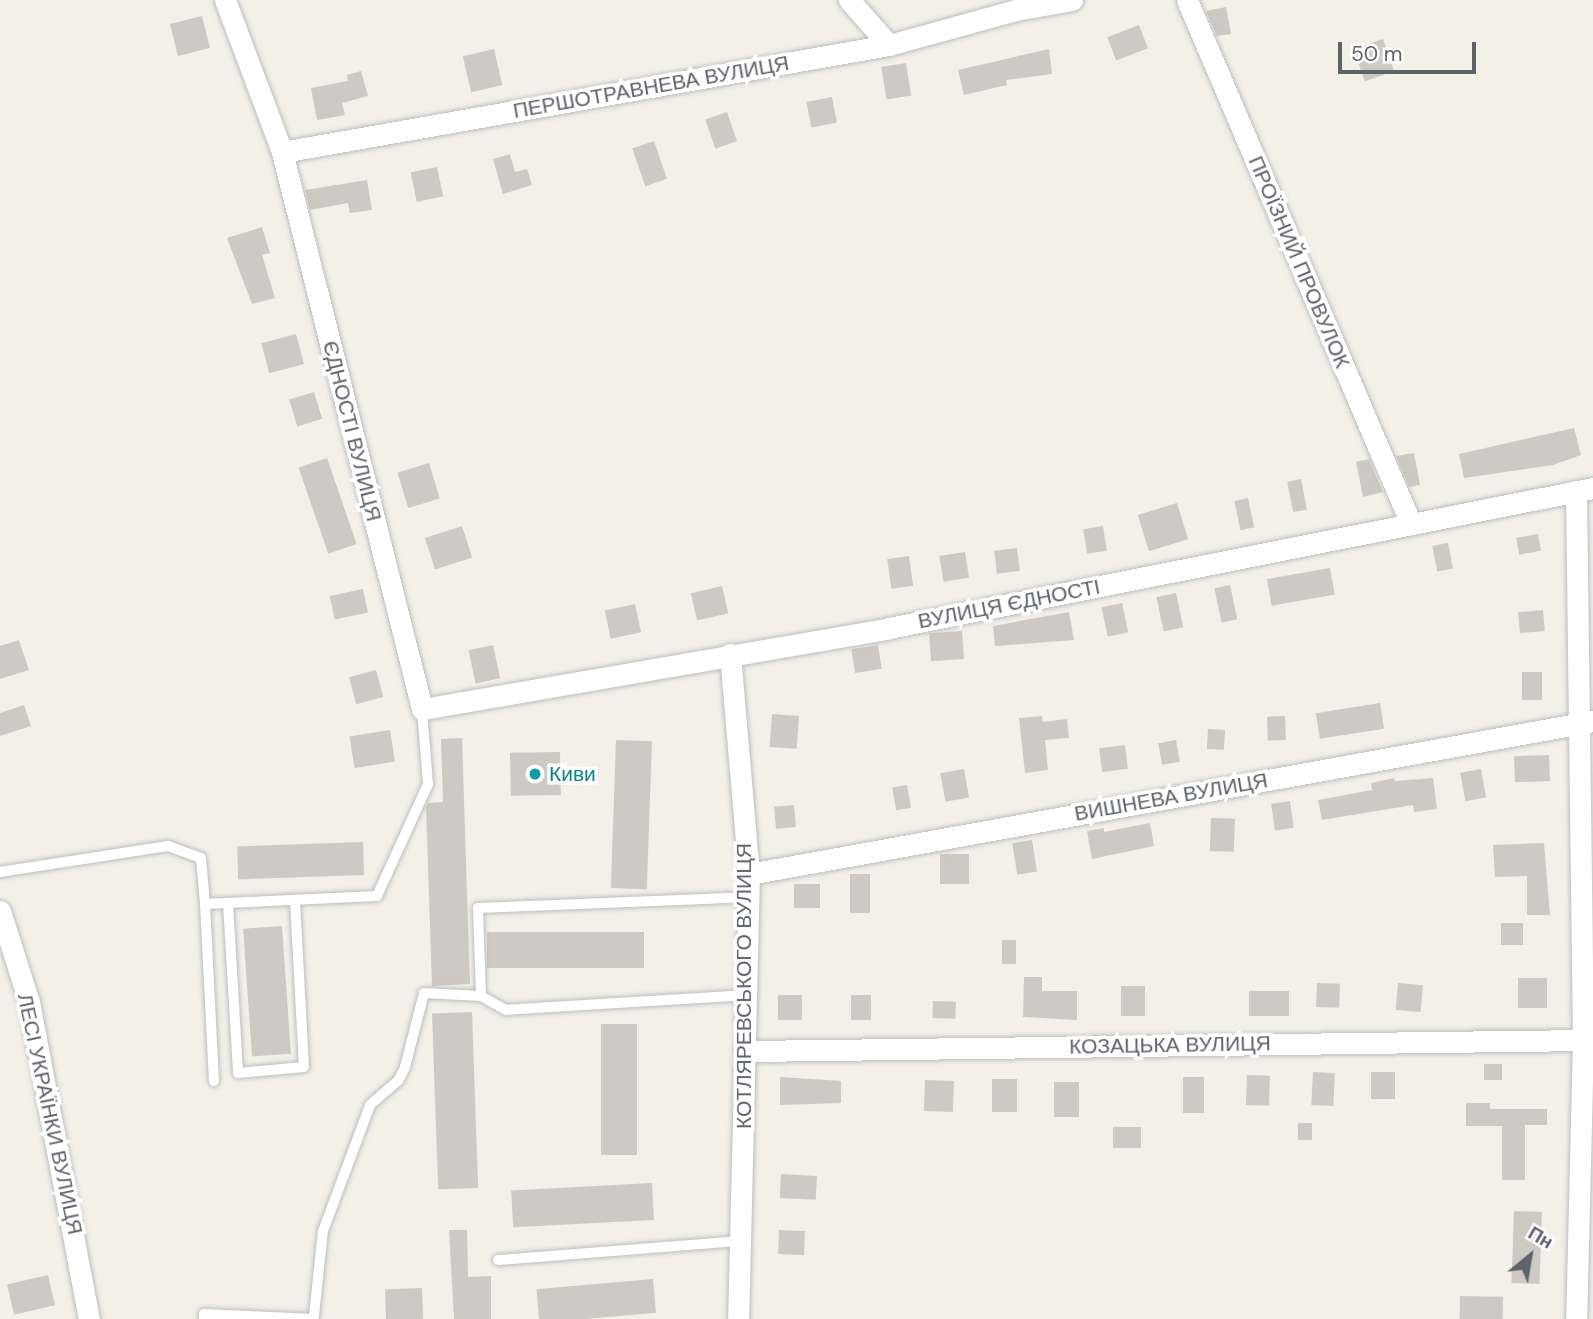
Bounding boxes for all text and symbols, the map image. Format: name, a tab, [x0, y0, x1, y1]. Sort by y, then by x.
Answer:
scale bar	[1341, 28, 1479, 72]
text: 50 m	[1351, 40, 1402, 68]
street label: ПЕРШОТРАВНЕВА ВУЛИЦЯ	[511, 50, 791, 124]
street label: ПРОЇЗНИЙ ПРОВУЛОК	[1243, 152, 1355, 372]
street label: ЄДНОСТІ ВУЛИЦЯ	[317, 338, 387, 524]
street label: ВУЛИЦЯ ЄДНОСТІ	[916, 574, 1102, 634]
place label: Киви	[549, 761, 596, 787]
marker: Киви	[527, 766, 543, 782]
street label: ВИШНЕВА ВУЛИЦЯ	[1072, 768, 1270, 826]
street label: КОТЛЯРЕВСЬКОГО ВУЛИЦЯ	[731, 843, 757, 1129]
street label: ЛЕСІ УКРАЇНКИ ВУЛИЦЯ	[12, 991, 88, 1237]
street label: КОЗАЦЬКА ВУЛИЦЯ	[1069, 1031, 1271, 1059]
text: Пн	[1524, 1220, 1558, 1254]
north arrow	[1495, 1221, 1565, 1291]

